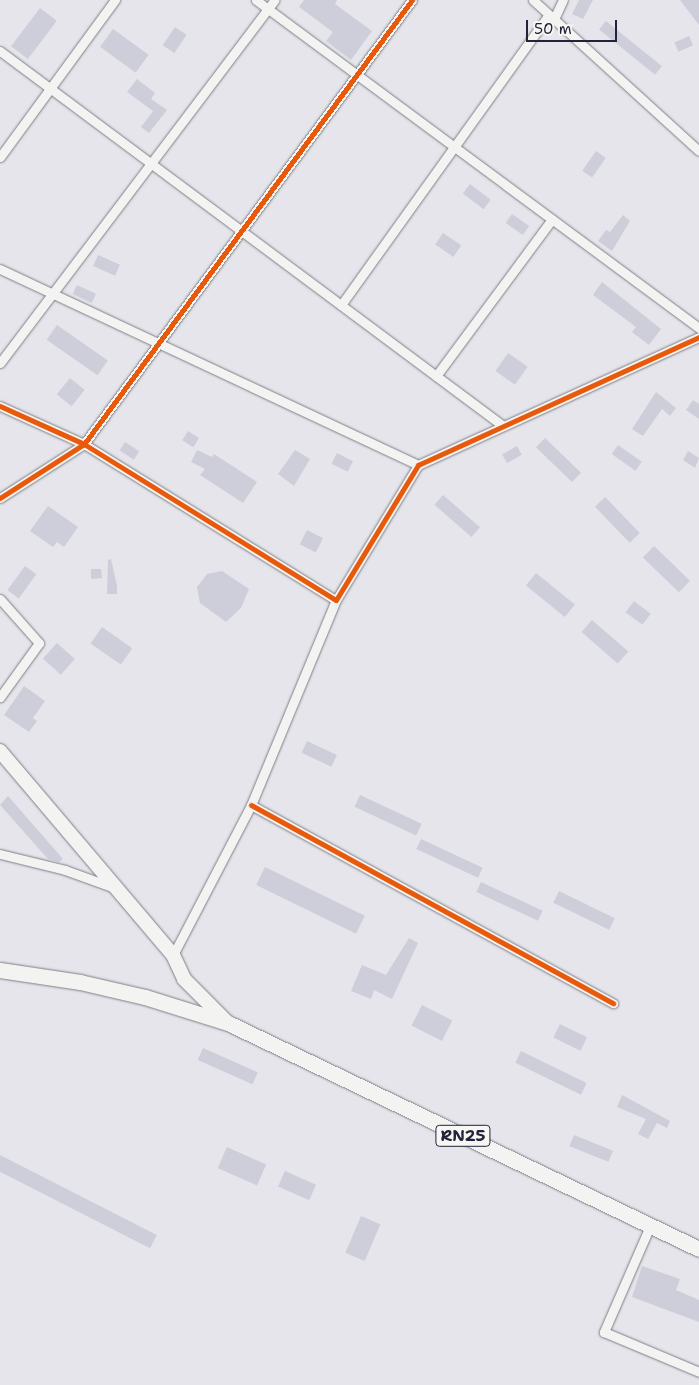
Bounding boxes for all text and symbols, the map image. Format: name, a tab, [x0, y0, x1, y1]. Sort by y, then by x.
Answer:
scale bar	[529, 10, 620, 42]
text: 50 m	[534, 19, 572, 39]
road number: RN25	[434, 1122, 492, 1150]

